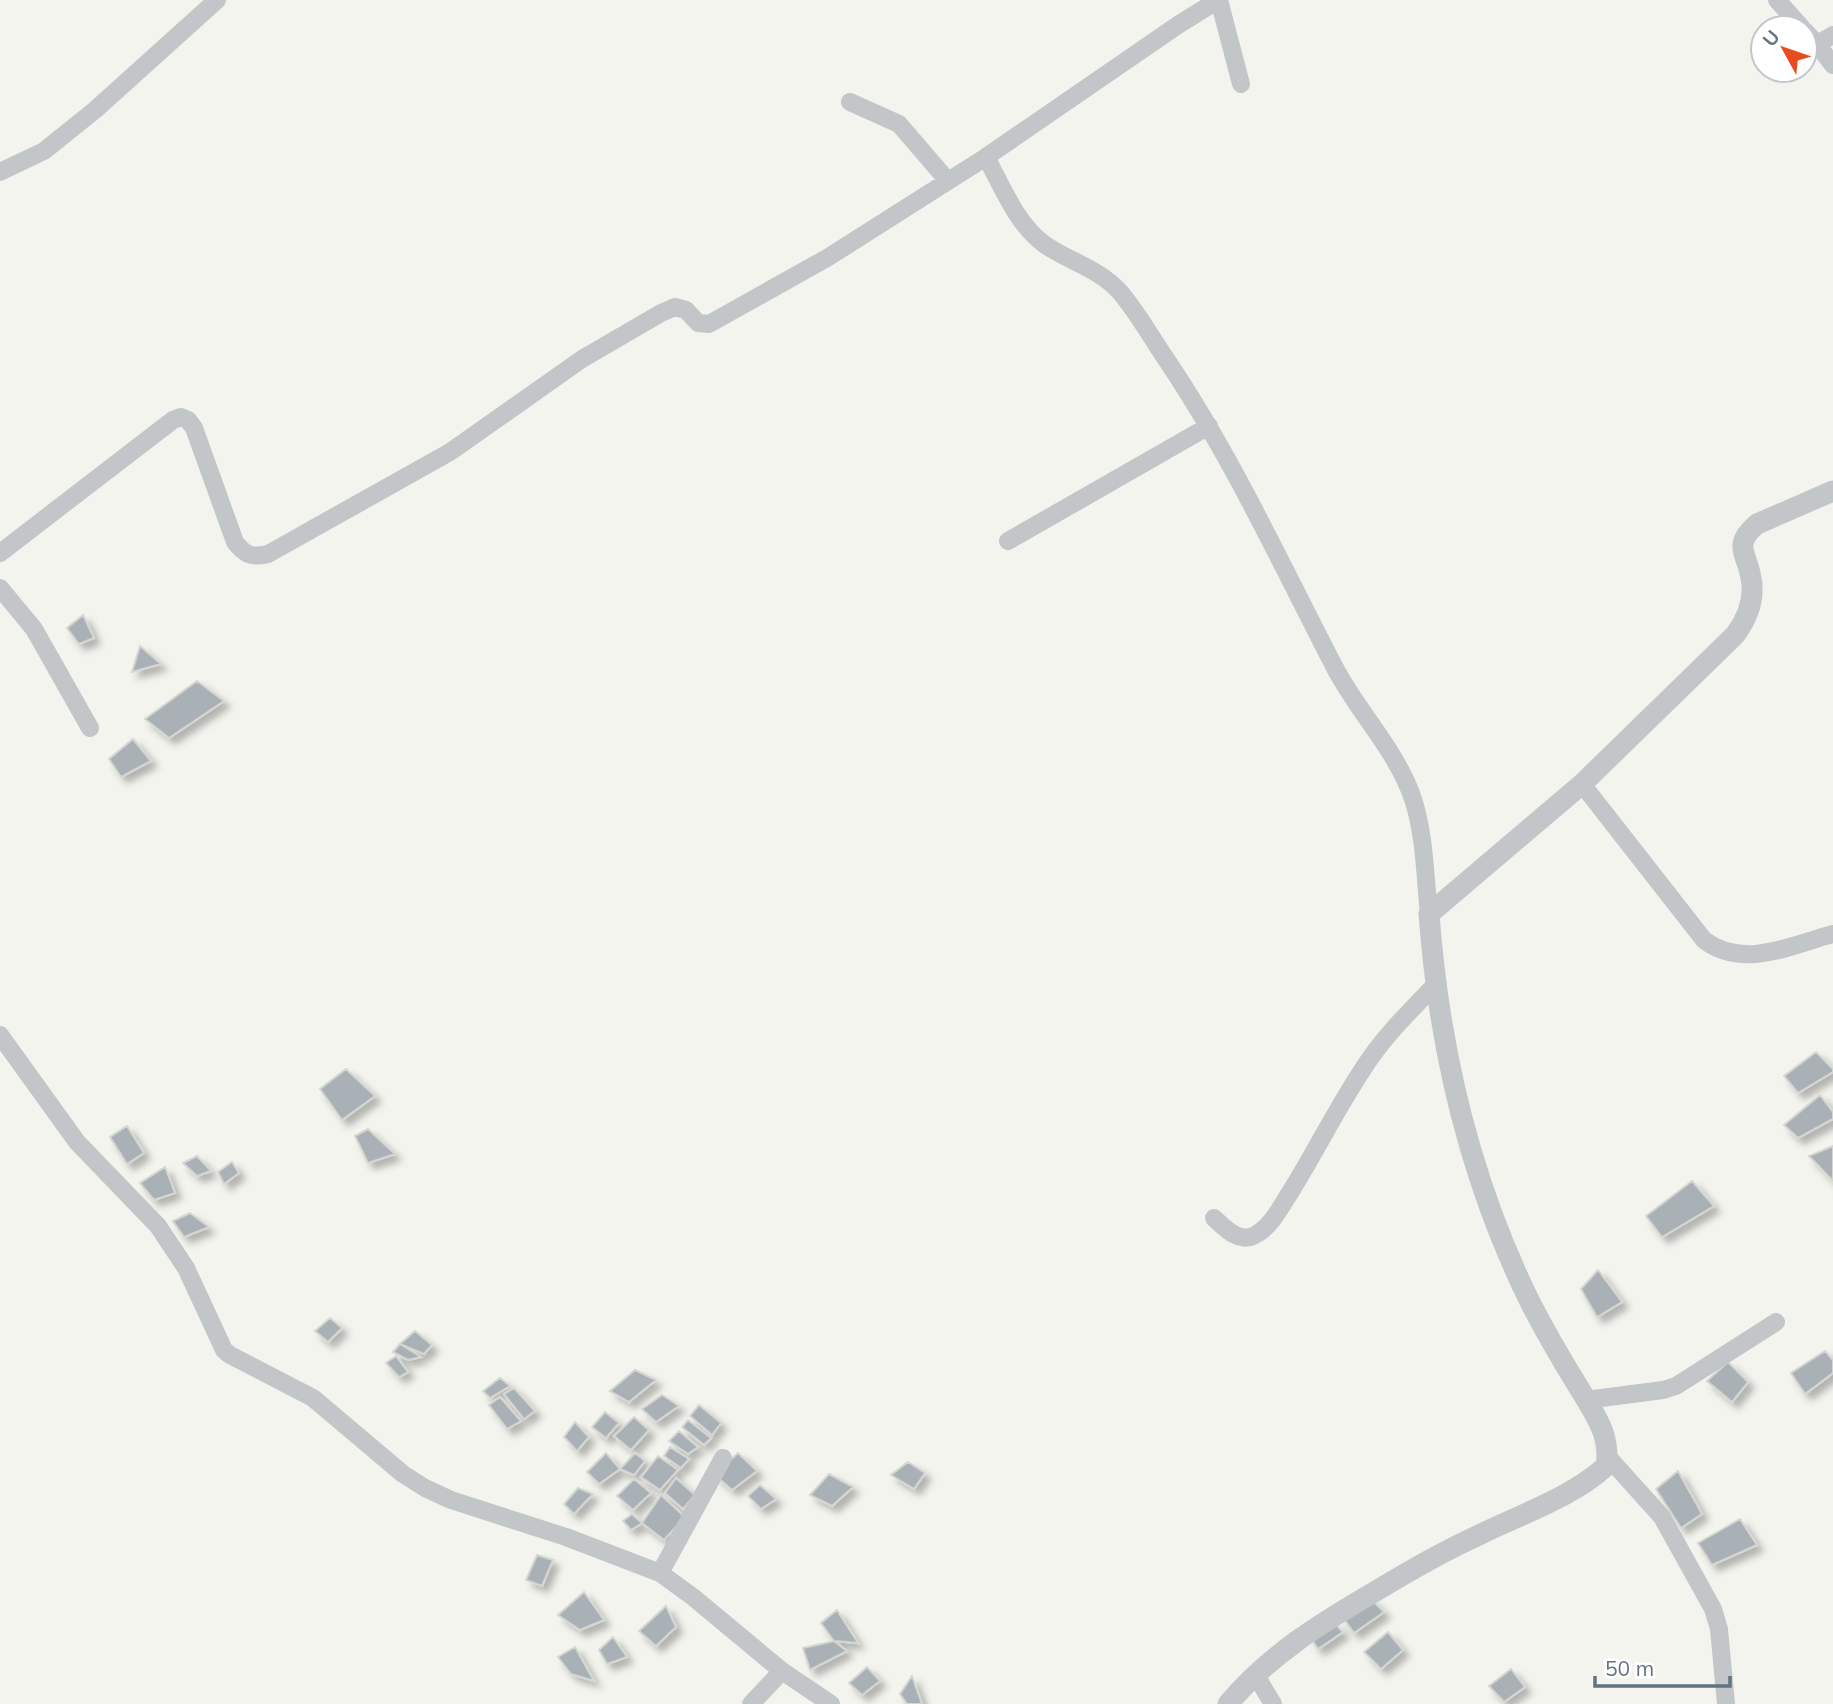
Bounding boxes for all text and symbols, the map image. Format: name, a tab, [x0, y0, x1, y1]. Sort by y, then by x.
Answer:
north arrow	[1749, 14, 1819, 84]
text: U	[1757, 25, 1785, 51]
scale bar	[1595, 1644, 1730, 1688]
text: 50 m	[1605, 1655, 1654, 1681]

